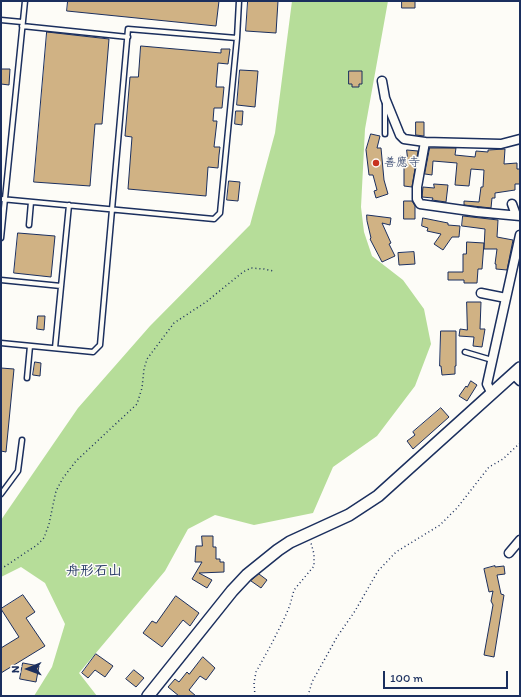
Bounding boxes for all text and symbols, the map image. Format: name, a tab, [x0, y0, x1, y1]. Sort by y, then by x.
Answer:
place label: 善應寺	[384, 156, 420, 170]
marker: 善應寺	[371, 158, 381, 168]
district label: 舟形石山	[66, 563, 122, 579]
north arrow	[8, 649, 48, 689]
scale bar	[385, 663, 510, 689]
text: N	[9, 665, 22, 673]
text: 100 m	[390, 671, 423, 685]

